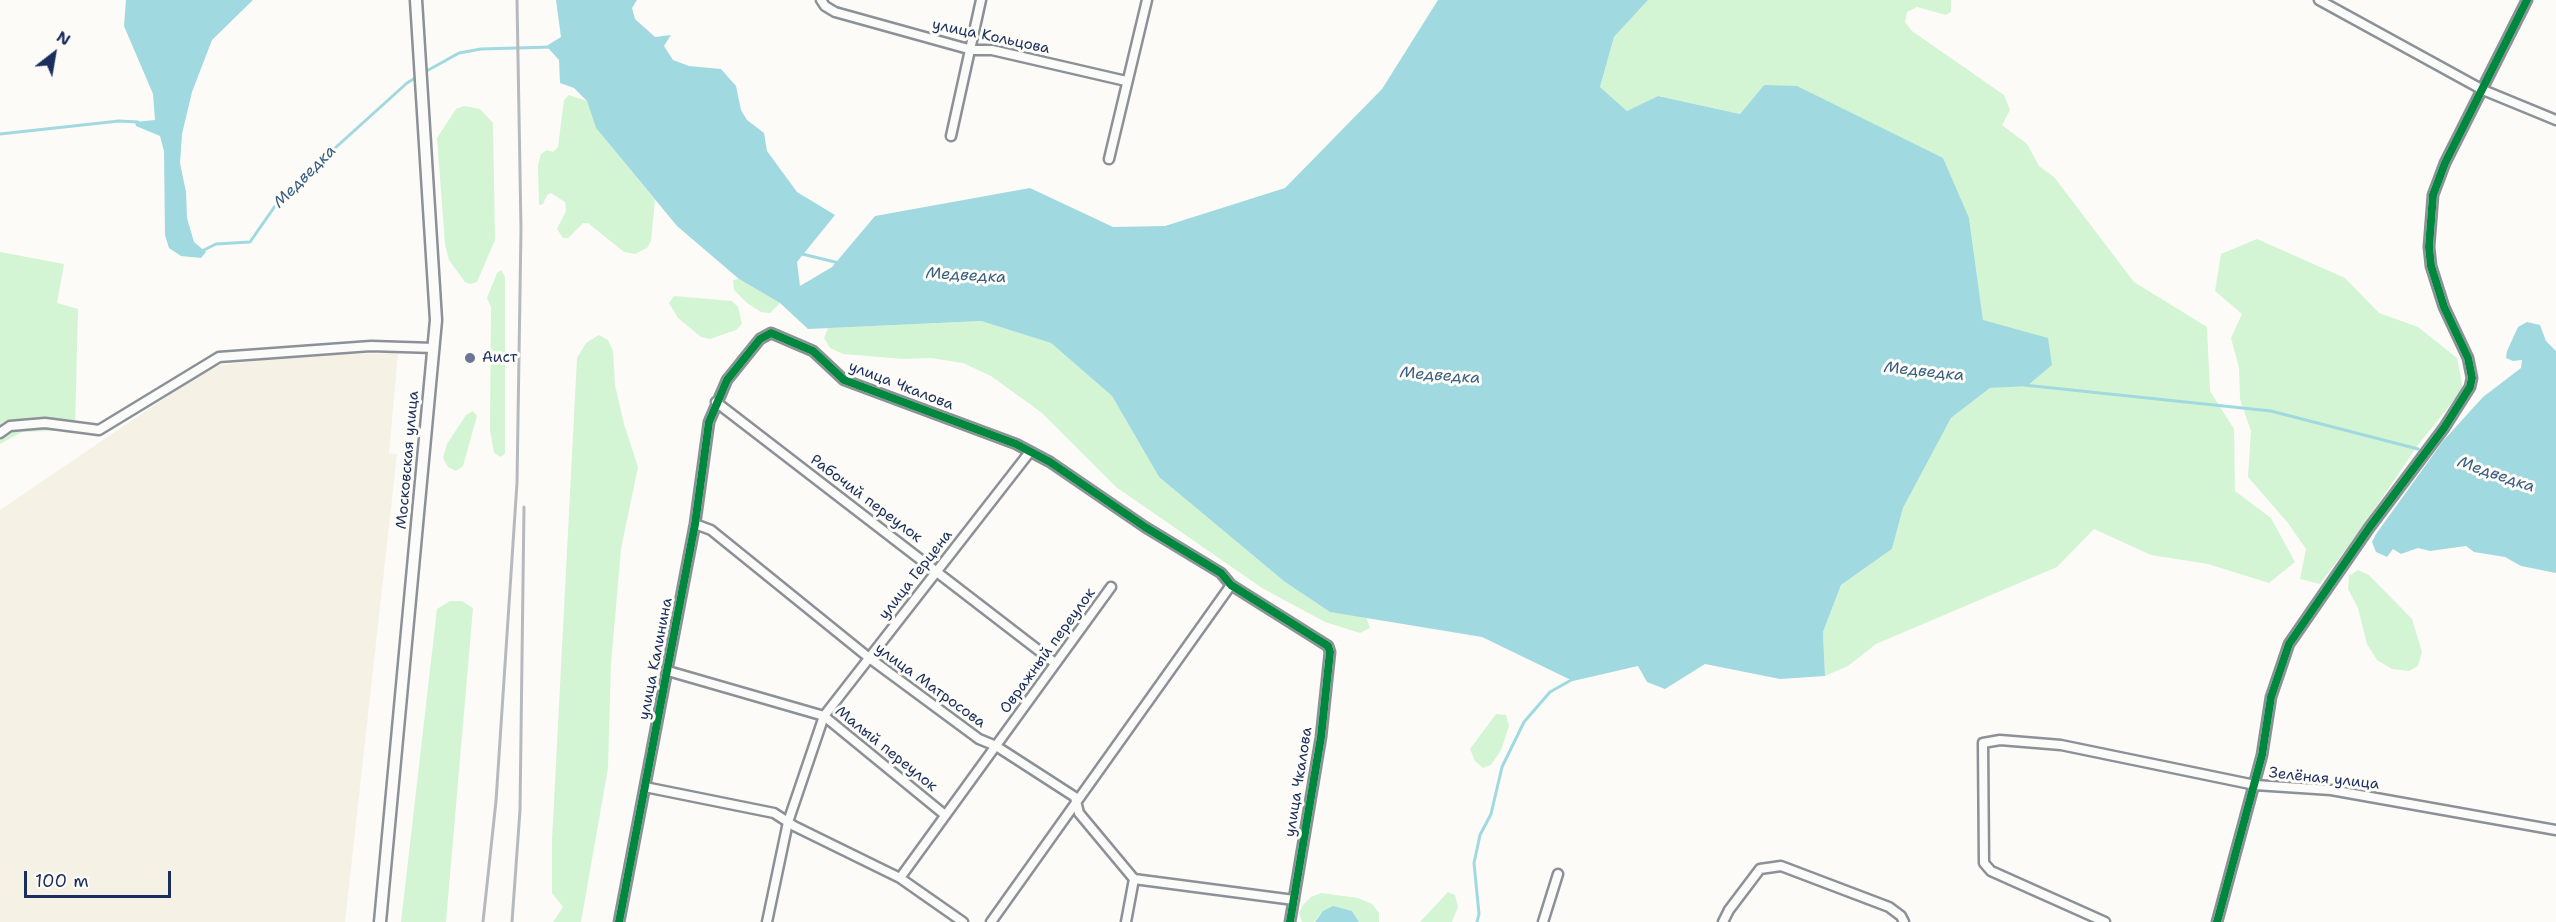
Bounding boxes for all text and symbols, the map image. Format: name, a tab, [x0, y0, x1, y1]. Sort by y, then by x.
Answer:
street label: улица Кольцова	[931, 16, 1051, 58]
north arrow	[24, 24, 84, 84]
text: N	[53, 26, 74, 50]
water label: Медведка	[270, 142, 340, 212]
water label: Медведка	[925, 264, 1007, 288]
place label: Аист	[482, 349, 517, 367]
marker: Аист	[463, 351, 477, 365]
street label: улица Чкалова	[846, 358, 956, 414]
water label: Медведка	[1883, 358, 1965, 386]
water label: Медведка	[1399, 364, 1481, 388]
street label: Московская улица	[393, 390, 423, 530]
street label: Рабочий переулок	[807, 451, 925, 547]
water label: Медведка	[2455, 453, 2537, 497]
street label: улица Герцена	[875, 527, 957, 623]
street label: Овражный переулок	[996, 585, 1100, 717]
street label: улица Калинина	[635, 596, 677, 722]
street label: улица Матросова	[871, 640, 989, 732]
street label: Малый переулок	[831, 702, 941, 796]
street label: улица Чкалова	[1281, 726, 1317, 838]
street label: Зелёная улица	[2268, 764, 2380, 794]
scale bar	[27, 859, 174, 897]
text: 100 m	[35, 869, 89, 893]

